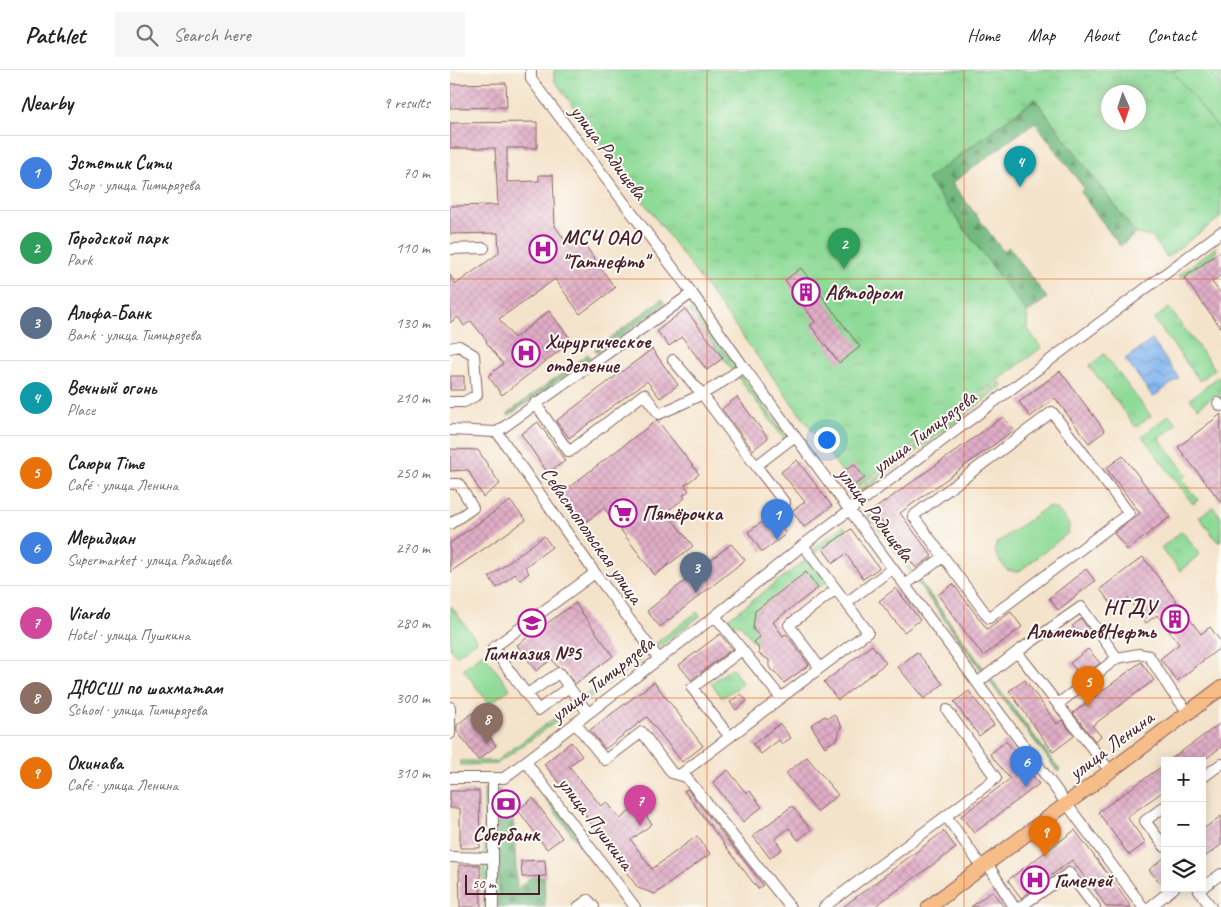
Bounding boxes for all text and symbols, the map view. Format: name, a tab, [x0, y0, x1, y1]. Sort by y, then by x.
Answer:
search box	[115, 12, 465, 57]
text: Pathlet	[25, 20, 85, 50]
icon: search	[133, 21, 161, 49]
text: Search here	[173, 23, 251, 47]
text: Home	[967, 24, 1000, 46]
text: Map	[1028, 24, 1055, 46]
text: About	[1083, 24, 1119, 46]
text: Contact	[1147, 24, 1196, 46]
north arrow	[1101, 85, 1146, 130]
text: Nearby	[20, 90, 73, 116]
text: 9 results	[383, 93, 430, 113]
street label: улица Радищева	[564, 98, 654, 206]
pin: 4	[1004, 146, 1036, 187]
text: Эстетик Сити	[67, 151, 171, 175]
text: 1	[32, 163, 40, 183]
text: 70 m	[403, 163, 430, 183]
text: Shop · улица Тимирязева	[67, 175, 200, 195]
place label: МСЧ ОАО "Татнефть"	[562, 224, 653, 274]
text: Городской парк	[67, 226, 168, 250]
pin: 2	[828, 228, 860, 269]
hospital icon: МСЧ ОАО "Татнефть"	[528, 234, 558, 264]
text: 2	[32, 238, 40, 258]
text: 110 m	[396, 238, 430, 258]
text: Park	[67, 250, 92, 270]
building icon: Автодром	[791, 277, 821, 307]
place label: Автодром	[825, 279, 904, 305]
text: Альфа-Банк	[67, 301, 151, 325]
text: 3	[32, 313, 40, 333]
text: 130 m	[396, 313, 430, 333]
text: Bank · улица Тимирязева	[67, 325, 201, 345]
place label: Хирургическое отделение	[545, 328, 653, 378]
hospital icon: Хирургическое отделение	[511, 338, 541, 368]
text: Вечный огонь	[67, 376, 157, 400]
street label: улица Тимирязева	[865, 383, 983, 481]
text: 4	[32, 388, 40, 408]
text: 210 m	[396, 388, 430, 408]
text: Place	[67, 400, 95, 420]
your location	[814, 427, 840, 453]
text: Саюри Time	[67, 451, 144, 475]
street label: улица Радищева	[831, 460, 921, 568]
street label: Севастопольская улица	[535, 461, 650, 611]
text: 5	[33, 463, 39, 483]
text: 250 m	[396, 463, 430, 483]
text: Café · улица Ленина	[67, 475, 178, 495]
supermarket icon: Пятёрочка	[608, 498, 638, 528]
pin: 1	[761, 499, 793, 540]
place label: Пятёрочка	[642, 500, 724, 526]
text: Меридиан	[67, 526, 135, 550]
text: 6	[32, 538, 40, 558]
text: 270 m	[396, 538, 430, 558]
text: Supermarket · улица Радищева	[67, 550, 231, 570]
pin: 3	[680, 552, 712, 593]
place label: НГДУ АльметьевНефть	[1026, 594, 1160, 644]
text: Viardo	[67, 601, 109, 625]
building icon: НГДУ АльметьевНефть	[1160, 604, 1190, 634]
school or university icon: Гимназия №5	[517, 608, 547, 638]
text: 7	[32, 613, 40, 633]
text: 280 m	[396, 613, 430, 633]
text: Hotel · улица Пушкина	[67, 625, 190, 645]
street label: улица Тимирязева	[543, 630, 660, 729]
place label: Гимназия №5	[483, 640, 583, 666]
pin: 5	[1072, 666, 1104, 707]
text: ДЮСШ по шахматам	[67, 676, 222, 700]
text: 8	[32, 688, 40, 708]
text: 300 m	[396, 688, 430, 708]
text: School · улица Тимирязева	[67, 700, 207, 720]
pin: 8	[471, 703, 503, 744]
street label: улица Ленина	[1062, 703, 1161, 787]
pin: 6	[1010, 746, 1042, 787]
text: Окинава	[67, 751, 123, 775]
map controls	[1161, 757, 1206, 892]
button: +	[1161, 757, 1206, 802]
text: 9	[32, 763, 40, 783]
text: 310 m	[396, 763, 430, 783]
street label: улица Пушкина	[551, 769, 641, 877]
text: Café · улица Ленина	[67, 775, 178, 795]
pin: 7	[624, 785, 656, 826]
bank icon: Сбербанк	[491, 789, 521, 819]
button: −	[1161, 802, 1206, 847]
pin: 9	[1029, 816, 1061, 857]
place label: Сбербанк	[472, 821, 541, 847]
button: layers	[1161, 847, 1206, 892]
hospital icon: Гименей	[1020, 865, 1050, 895]
place label: Гименей	[1054, 867, 1114, 893]
scale bar	[465, 872, 540, 895]
text: 50 m	[472, 875, 496, 892]

